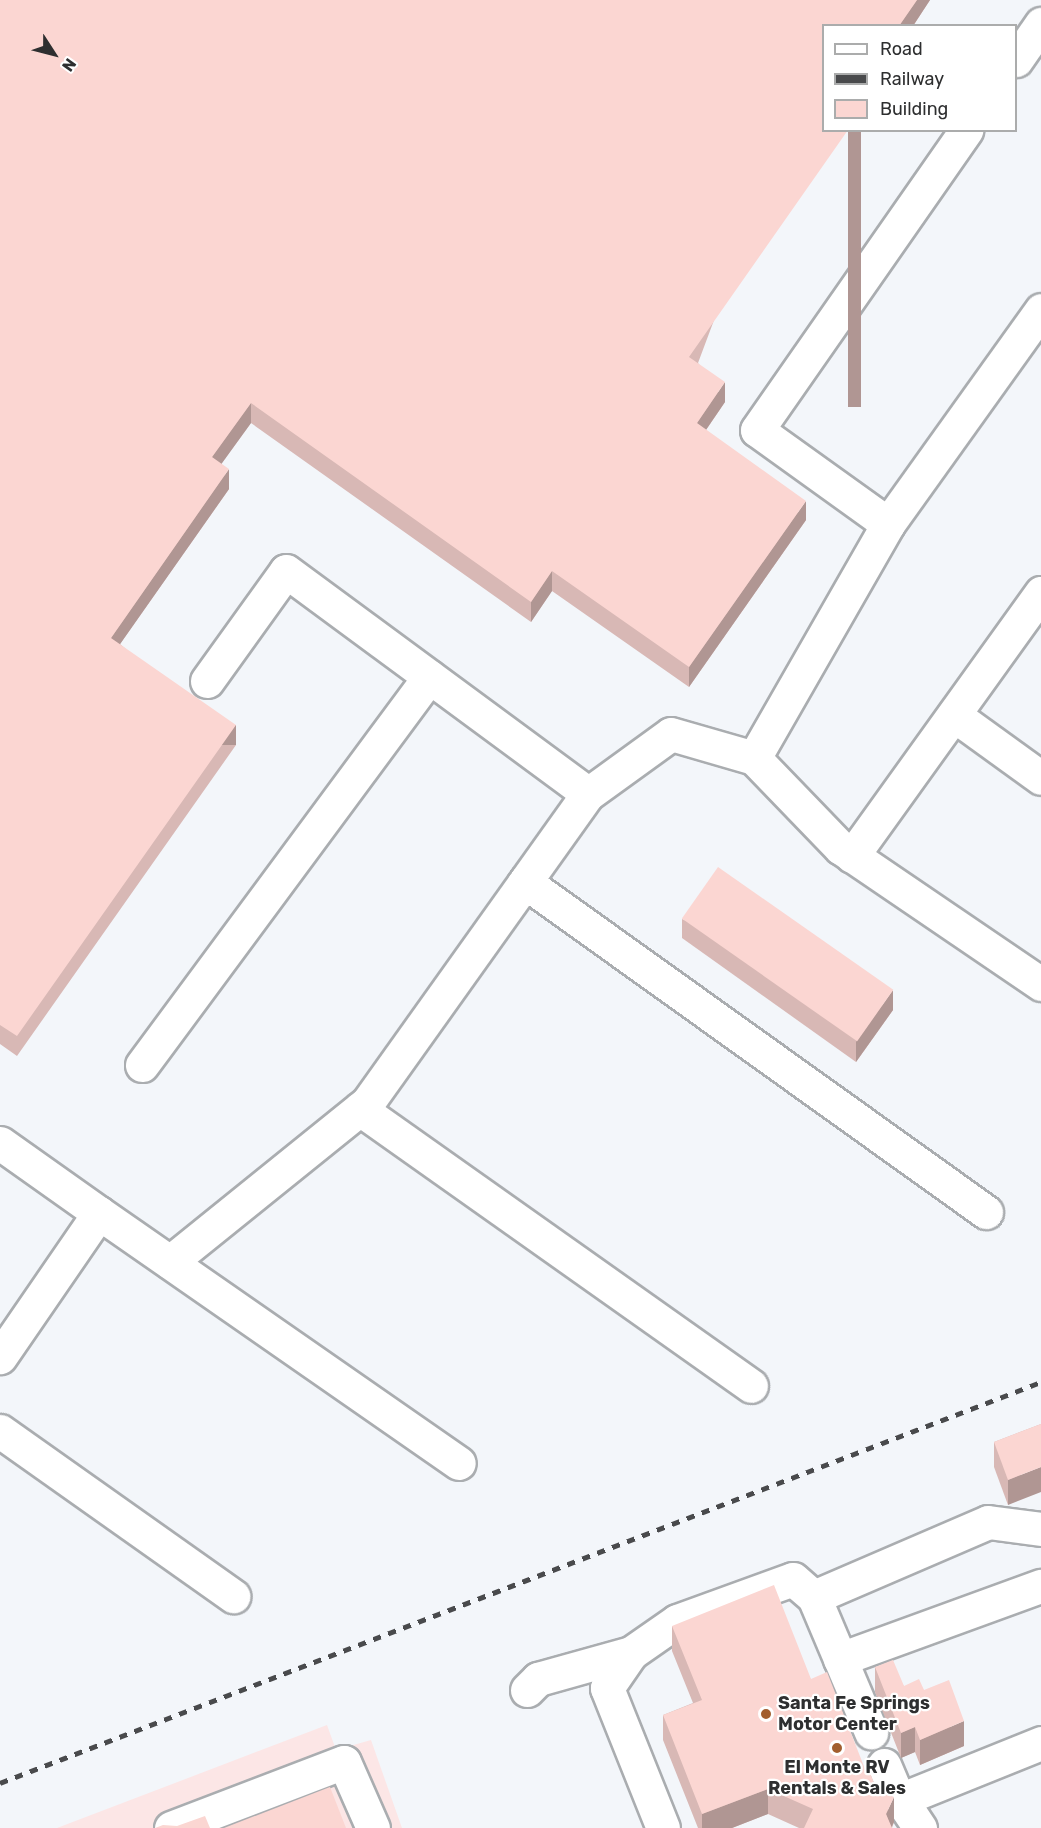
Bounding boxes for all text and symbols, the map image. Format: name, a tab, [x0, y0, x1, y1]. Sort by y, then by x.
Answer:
north arrow	[24, 24, 84, 84]
legend	[822, 24, 1017, 132]
text: Road	[880, 38, 923, 60]
text: N	[58, 55, 80, 75]
text: Railway	[880, 68, 944, 90]
text: Building	[880, 98, 948, 120]
place label: Santa Fe Springs Motor Center	[778, 1693, 930, 1736]
marker: Santa Fe Springs Motor Center	[759, 1707, 773, 1721]
marker: El Monte RV Rentals & Sales	[830, 1741, 844, 1755]
place label: El Monte RV Rentals & Sales	[768, 1757, 906, 1800]

